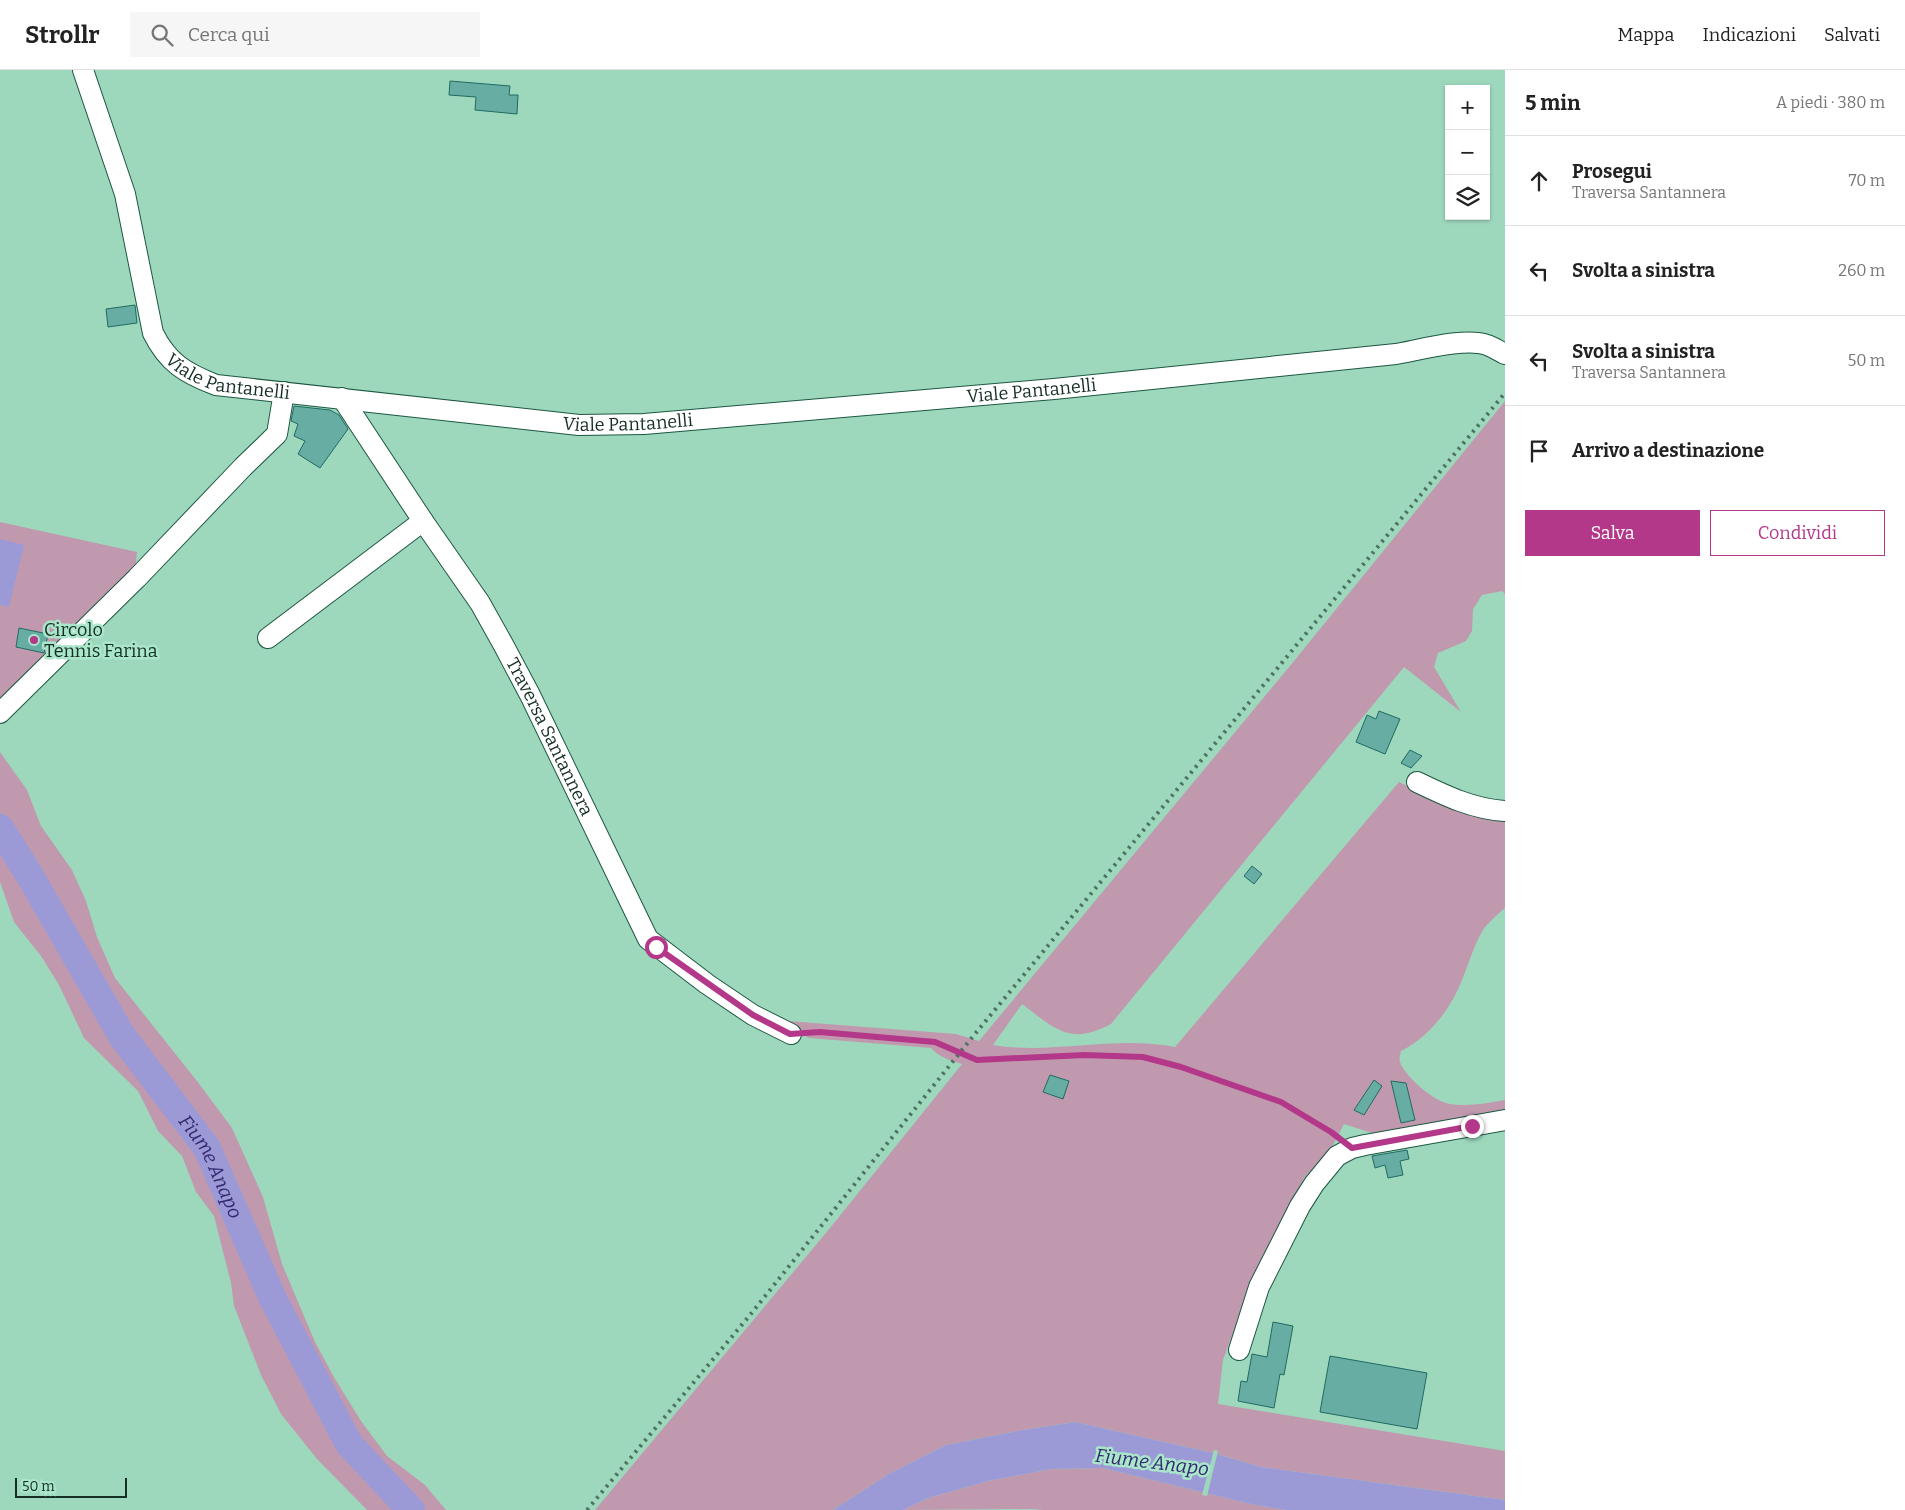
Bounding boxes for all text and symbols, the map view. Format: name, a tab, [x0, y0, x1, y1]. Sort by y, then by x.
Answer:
search box	[130, 12, 480, 57]
text: Strollr	[25, 21, 100, 49]
icon: search	[148, 21, 176, 49]
text: Cerca qui	[188, 23, 270, 46]
text: Mappa	[1618, 24, 1674, 46]
text: Indicazioni	[1702, 24, 1796, 46]
text: Salvati	[1824, 24, 1880, 46]
map controls	[1445, 85, 1490, 220]
button: +	[1445, 85, 1490, 130]
text: 5 min	[1525, 90, 1581, 116]
text: A piedi · 380 m	[1776, 93, 1885, 112]
button: −	[1445, 130, 1490, 175]
text: Prosegui	[1572, 160, 1652, 183]
icon: ahead	[1525, 167, 1553, 195]
text: 70 m	[1849, 171, 1885, 190]
button: layers	[1445, 175, 1490, 220]
text: Traversa Santannera	[1572, 183, 1726, 202]
icon: left	[1525, 257, 1553, 285]
text: Svolta a sinistra	[1572, 259, 1715, 282]
text: 260 m	[1838, 261, 1885, 280]
text: Svolta a sinistra	[1572, 340, 1715, 363]
icon: left	[1525, 347, 1553, 375]
street label: Viale Pantanelli	[161, 349, 291, 404]
text: 50 m	[1848, 351, 1885, 370]
text: Traversa Santannera	[1572, 363, 1726, 382]
street label: Viale Pantanelli	[966, 374, 1097, 407]
street label: Viale Pantanelli	[562, 409, 694, 436]
icon: arrive	[1525, 437, 1553, 465]
text: Arrivo a destinazione	[1572, 439, 1764, 462]
button: Salva	[1525, 510, 1700, 556]
button: Condividi	[1710, 510, 1885, 556]
place label: Circolo Tennis Farina	[44, 619, 158, 662]
marker: Circolo Tennis Farina	[28, 634, 40, 646]
street label: Traversa Santannera	[501, 654, 598, 820]
route start	[645, 936, 668, 959]
water label: Fiume Anapo	[174, 1110, 248, 1222]
route end	[1461, 1115, 1484, 1138]
water label: Fiume Anapo	[1094, 1444, 1210, 1480]
scale bar	[15, 1475, 128, 1498]
text: 50 m	[22, 1478, 55, 1495]

